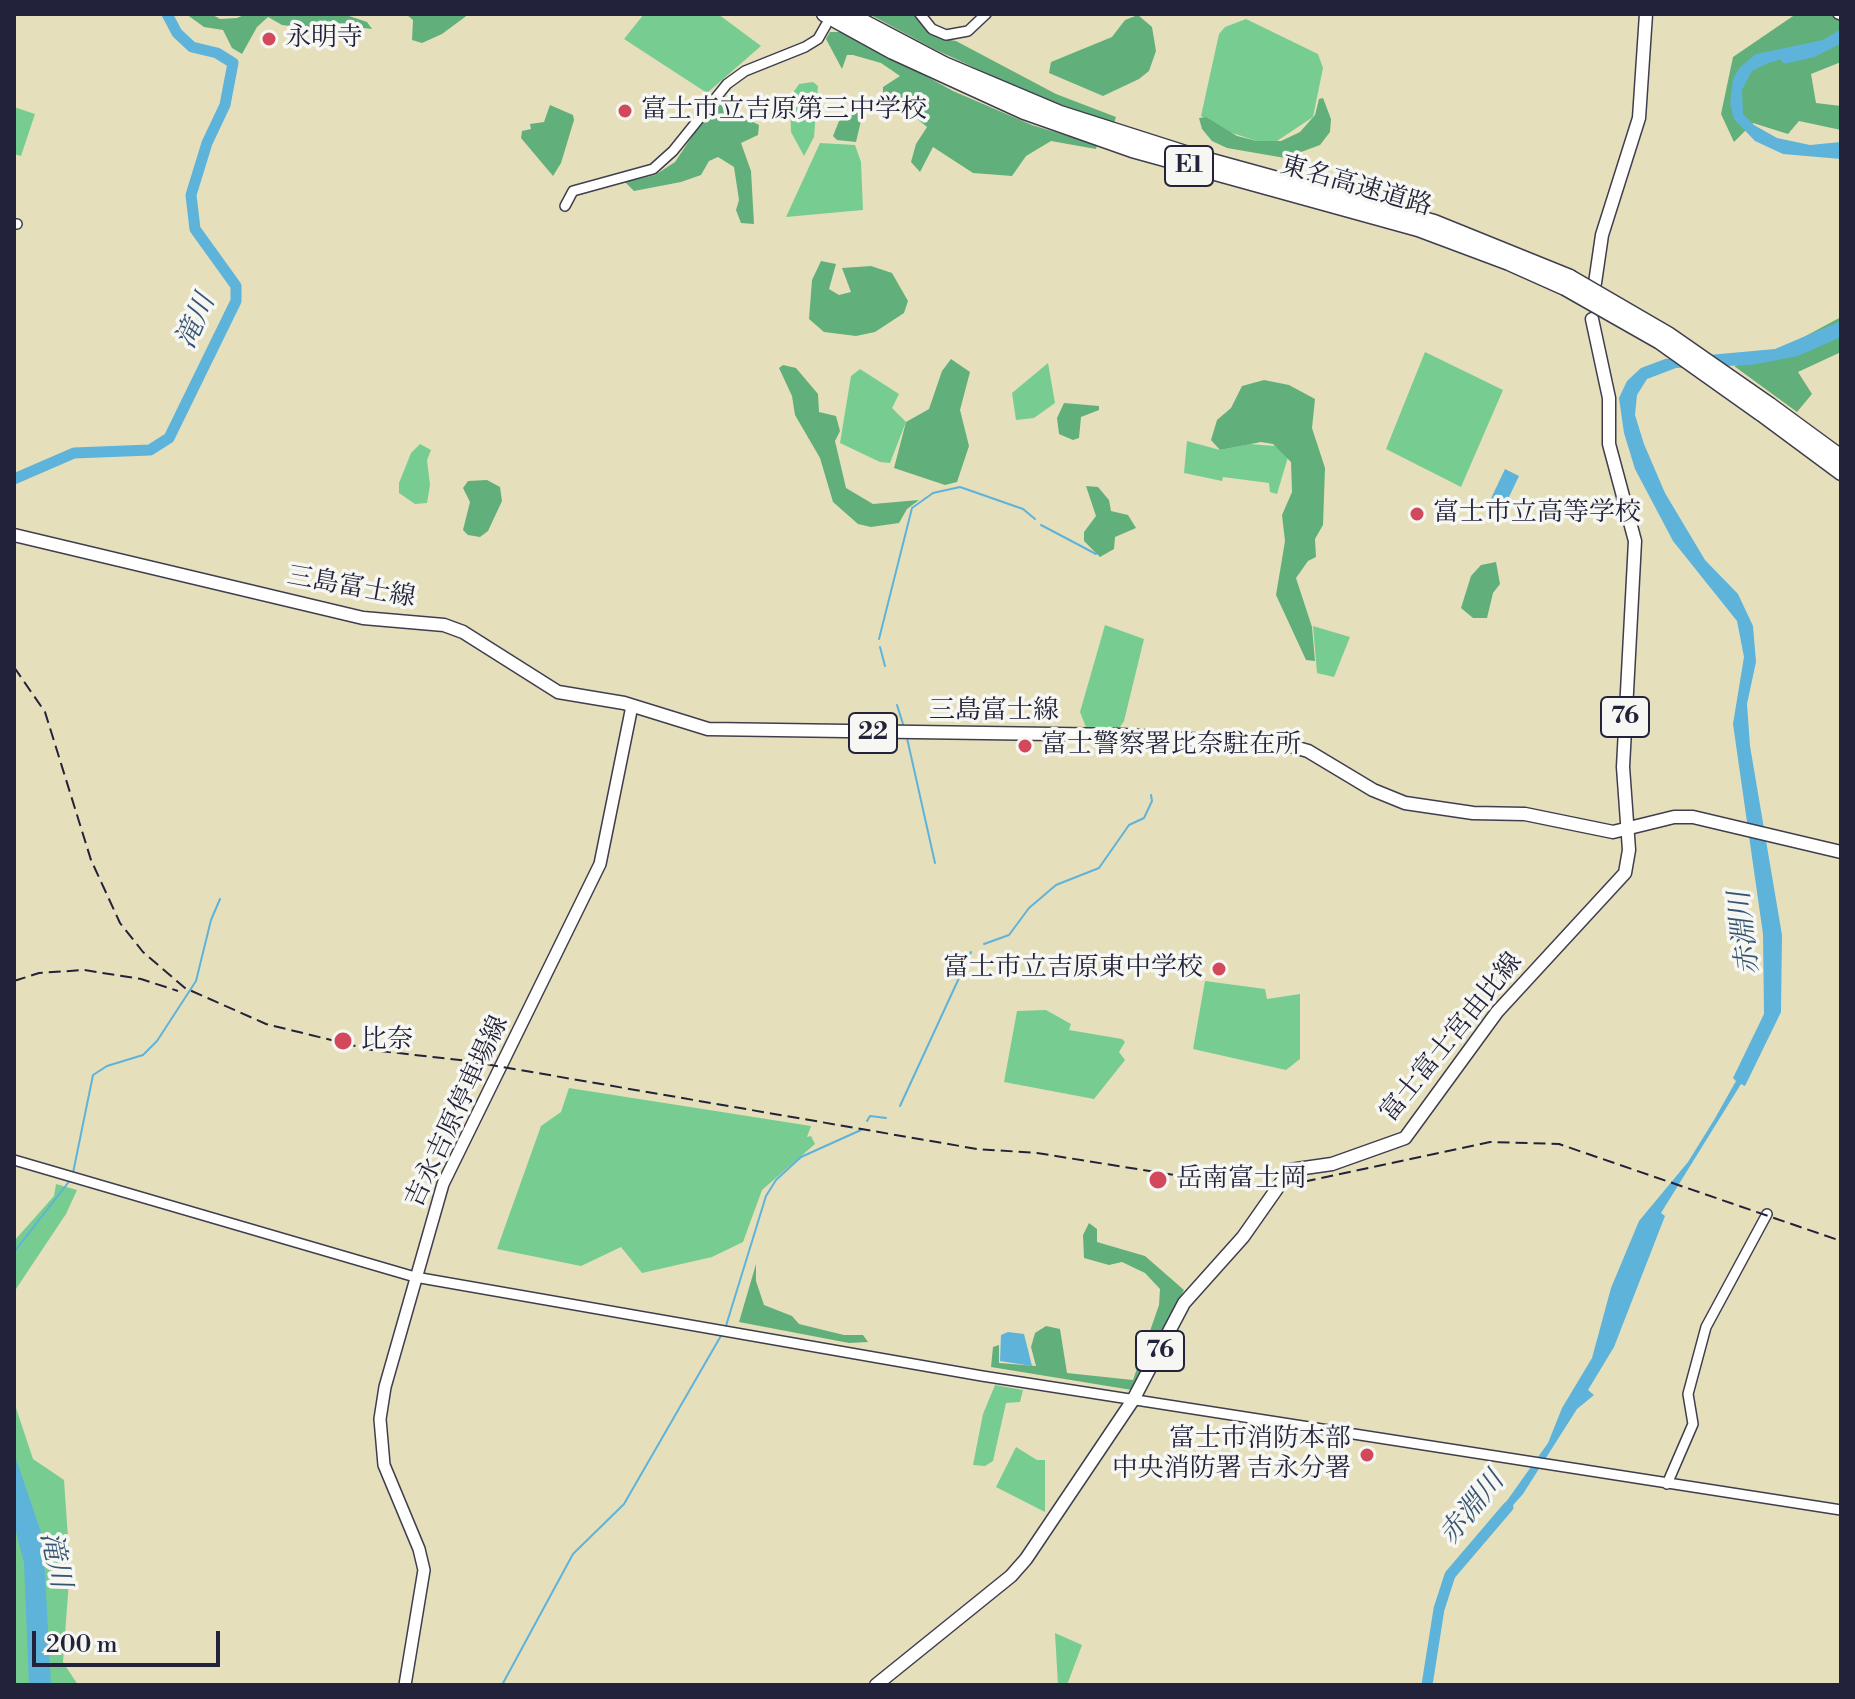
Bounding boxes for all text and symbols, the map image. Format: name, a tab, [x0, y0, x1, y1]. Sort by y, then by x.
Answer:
place label: 永明寺	[285, 23, 363, 55]
marker: 永明寺	[260, 30, 278, 48]
place label: 富士市立吉原第三中学校	[641, 95, 927, 127]
marker: 富士市立吉原第三中学校	[616, 102, 634, 120]
road number: E1	[1165, 146, 1213, 186]
street label: 東名高速道路	[1277, 151, 1435, 223]
water label: 滝川	[170, 290, 224, 354]
place label: 富士市立高等学校	[1433, 498, 1641, 530]
marker: 富士市立高等学校	[1408, 505, 1426, 523]
street label: 三島富士線	[284, 561, 418, 615]
street label: 三島富士線	[929, 696, 1059, 728]
road number: 76	[1601, 697, 1649, 737]
road number: 22	[849, 713, 897, 753]
place label: 富士警察署比奈駐在所	[1041, 730, 1301, 762]
marker: 富士警察署比奈駐在所	[1016, 737, 1034, 755]
water label: 赤淵川	[1724, 889, 1768, 977]
street label: 富士富士宮由比線	[1374, 947, 1530, 1129]
place label: 富士市立吉原東中学校	[943, 953, 1203, 985]
marker: 富士市立吉原東中学校	[1210, 960, 1228, 978]
street label: 吉永吉原停車場線	[400, 1011, 516, 1213]
place label: 比奈	[361, 1025, 413, 1057]
marker: 比奈	[332, 1030, 354, 1052]
place label: 岳南富士岡	[1176, 1164, 1306, 1196]
marker: 岳南富士岡	[1147, 1169, 1169, 1191]
road number: 76	[1136, 1331, 1184, 1371]
place label: 富士市消防本部 中央消防署 吉永分署	[1112, 1424, 1351, 1486]
marker: 富士市消防本部 中央消防署 吉永分署	[1358, 1446, 1376, 1464]
water label: 赤淵川	[1434, 1466, 1512, 1552]
water label: 滝川	[32, 1529, 76, 1591]
scale bar	[36, 1615, 224, 1665]
text: 200 m	[46, 1630, 117, 1660]

